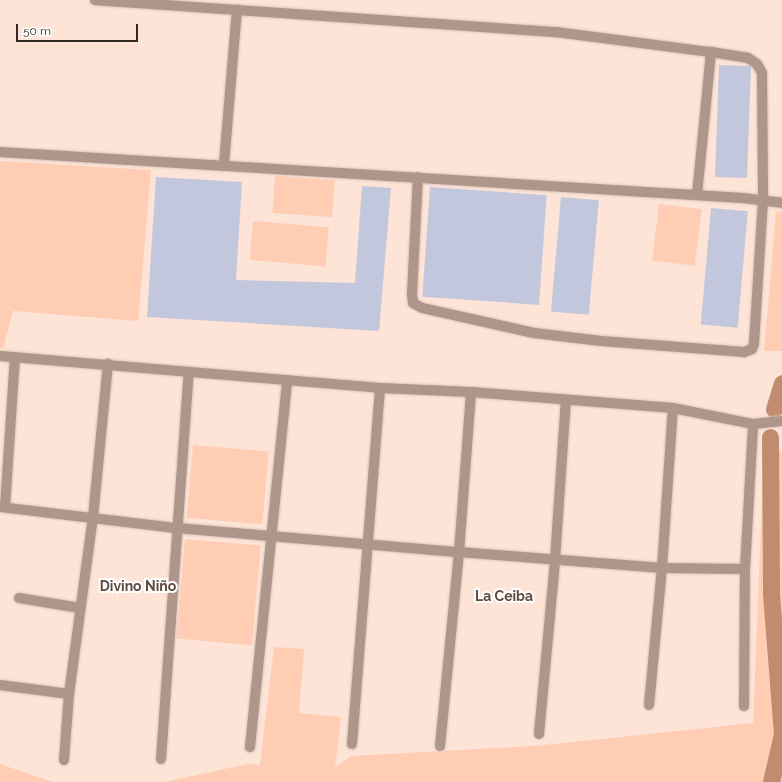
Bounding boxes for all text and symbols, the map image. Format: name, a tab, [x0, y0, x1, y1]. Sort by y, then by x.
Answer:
scale bar	[18, 16, 140, 42]
text: 50 m	[23, 24, 51, 38]
district label: Divino Niño	[100, 578, 176, 594]
district label: La Ceiba	[475, 588, 533, 604]

